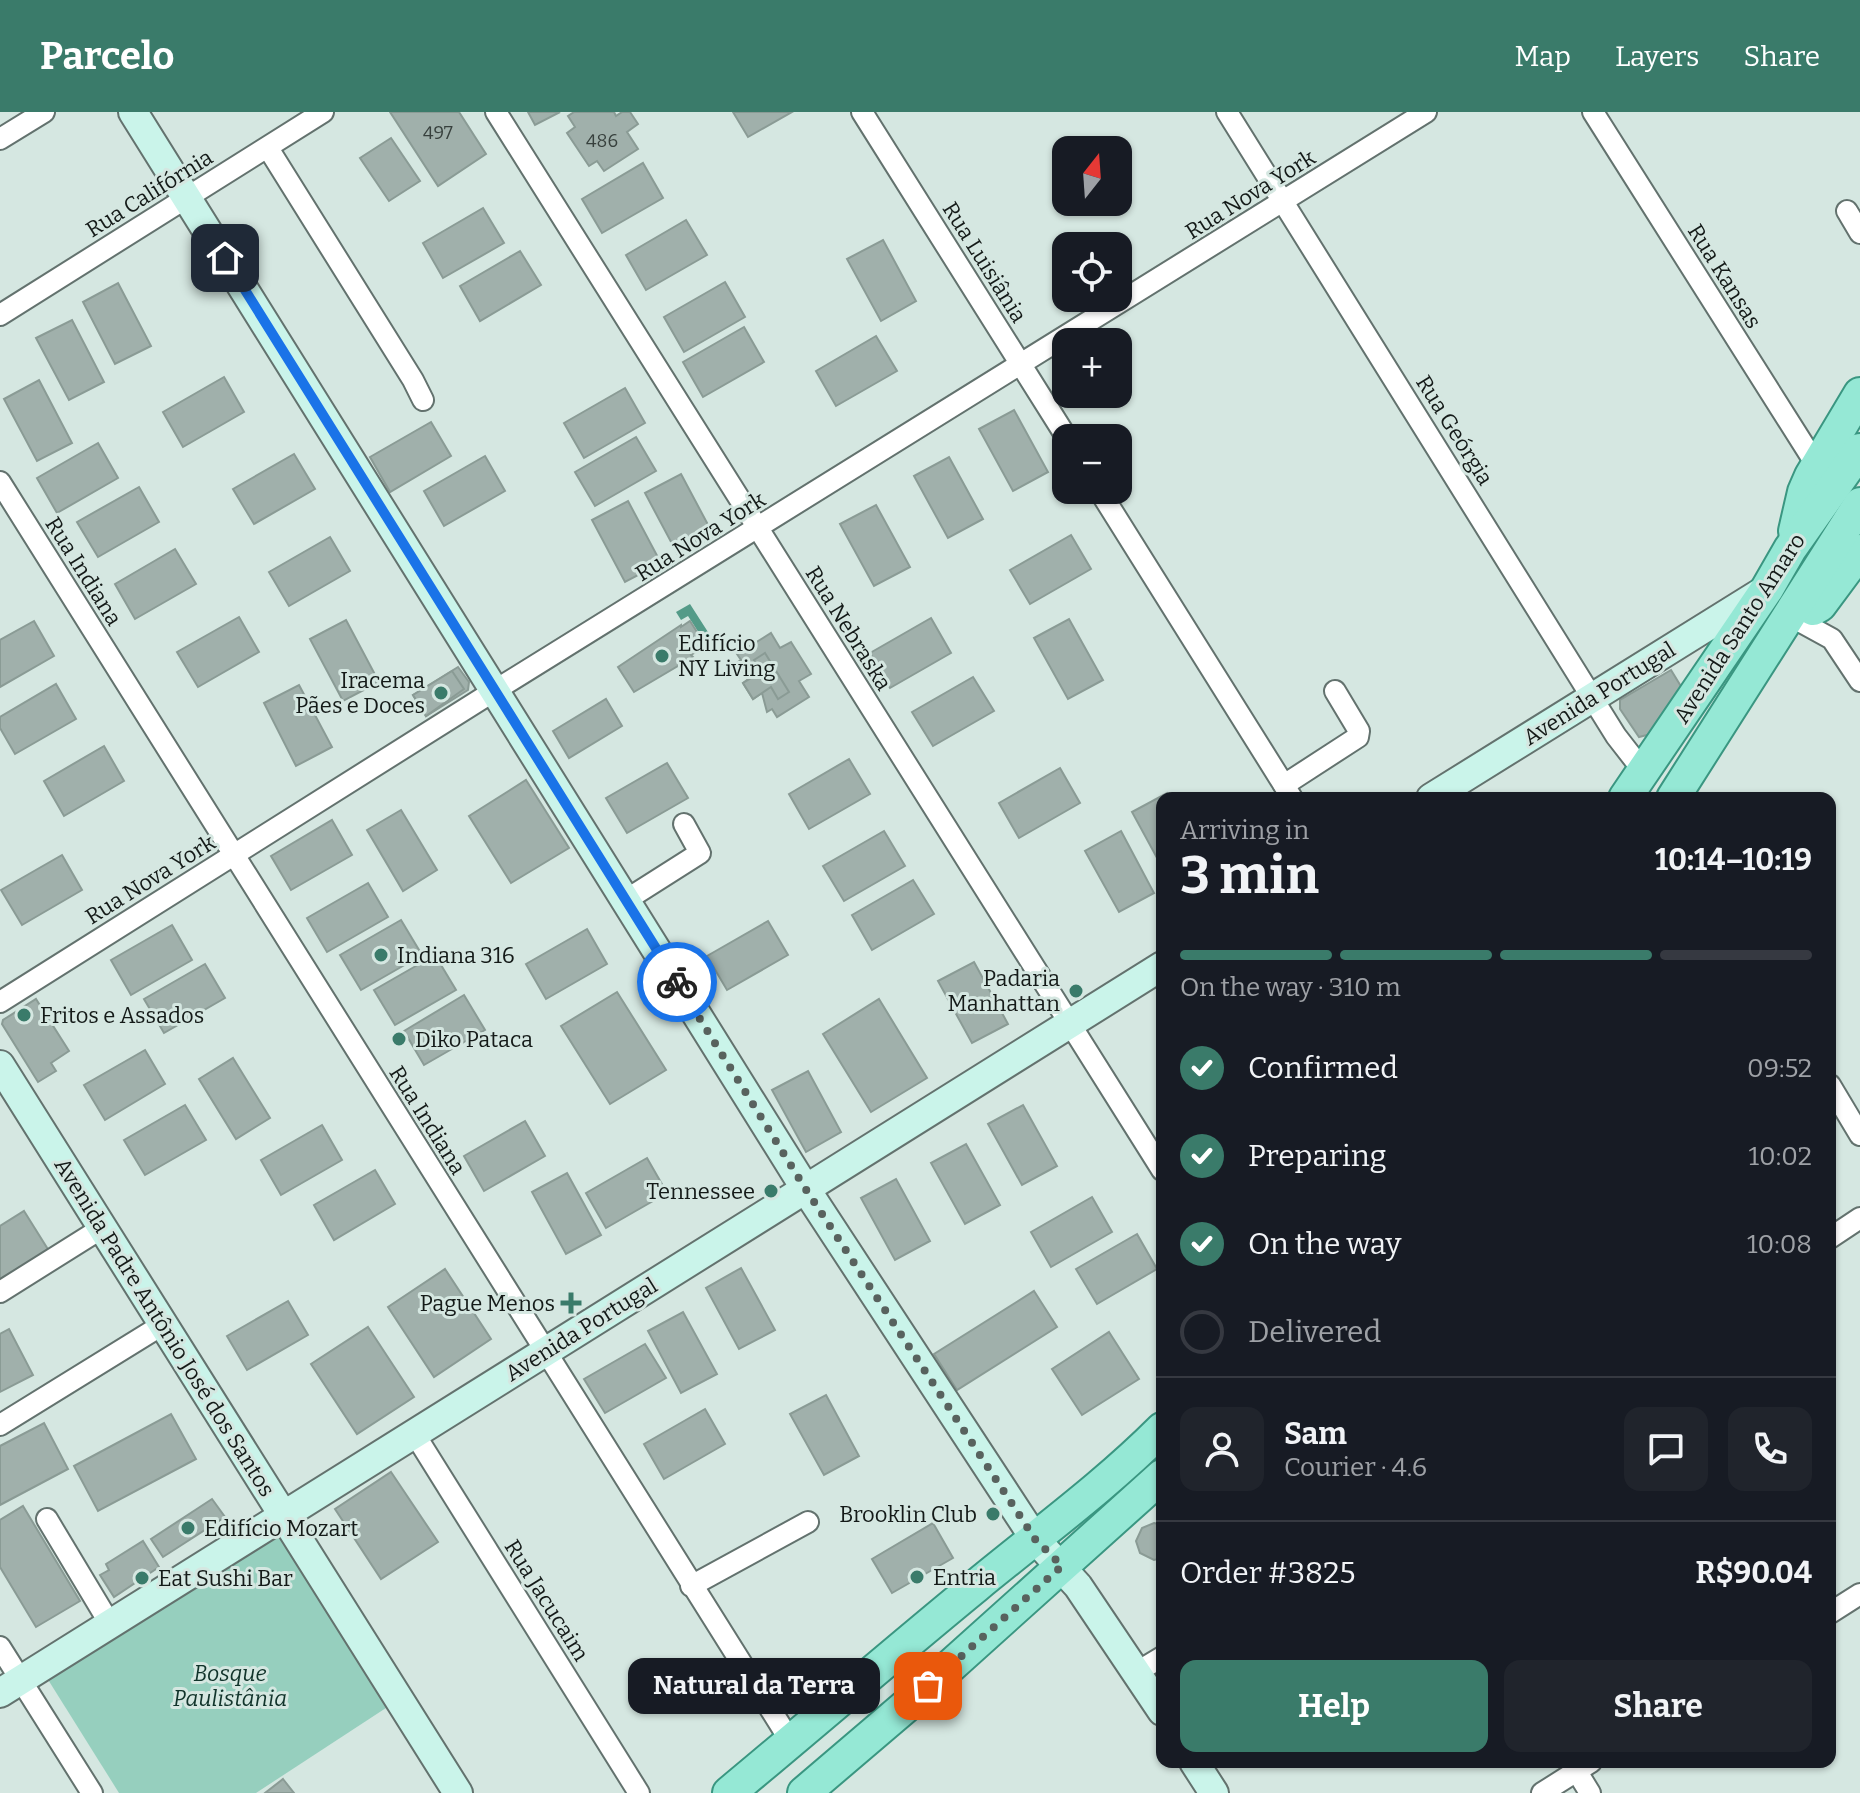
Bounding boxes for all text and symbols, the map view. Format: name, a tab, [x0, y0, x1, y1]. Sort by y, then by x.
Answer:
text: Parcelo	[40, 33, 175, 79]
text: Map	[1514, 40, 1571, 73]
text: Layers	[1615, 40, 1699, 73]
text: Share	[1743, 40, 1820, 73]
house number: 497	[423, 122, 453, 144]
house number: 486	[586, 130, 618, 152]
north arrow	[1052, 136, 1132, 216]
map controls	[1052, 136, 1132, 504]
street label: Rua Nova York	[1180, 143, 1321, 245]
street label: Rua Califórnia	[81, 144, 218, 243]
street label: Rua Luisiânia	[937, 197, 1032, 328]
street label: Rua Kansas	[1682, 219, 1767, 333]
pin	[191, 224, 259, 292]
button: locate	[1052, 232, 1132, 312]
icon: home	[203, 236, 247, 280]
button: +	[1052, 328, 1132, 408]
street label: Rua Geórgia	[1410, 370, 1499, 490]
button: −	[1052, 424, 1132, 504]
street label: Rua Nova York	[630, 485, 771, 587]
street label: Rua Indiana	[39, 512, 128, 631]
street label: Avenida Santo Amaro	[1668, 528, 1811, 728]
street label: Rua Nebraska	[800, 561, 898, 695]
place label: Edifício NY Living	[678, 630, 776, 682]
street label: Avenida Portugal	[1518, 636, 1680, 751]
marker: Edifício NY Living	[653, 647, 671, 665]
place label: Iracema Pães e Doces	[295, 667, 425, 719]
marker: Iracema Pães e Doces	[432, 684, 450, 702]
text: Arriving in	[1180, 815, 1309, 846]
street label: Rua Nova York	[80, 828, 221, 930]
text: 10:14–10:19	[1655, 842, 1812, 878]
text: 3 min	[1180, 844, 1319, 907]
place label: Indiana 316	[397, 942, 515, 969]
courier	[637, 942, 717, 1022]
marker: Indiana 316	[372, 946, 390, 964]
icon: bike	[655, 960, 699, 1004]
place label: Padaria Manhattan	[947, 965, 1060, 1017]
text: On the way · 310 m	[1180, 972, 1401, 1003]
marker: Padaria Manhattan	[1067, 982, 1085, 1000]
place label: Fritos e Assados	[40, 1002, 204, 1029]
marker: Fritos e Assados	[15, 1006, 33, 1024]
place label: Diko Pataca	[415, 1026, 533, 1053]
marker: Diko Pataca	[390, 1030, 408, 1048]
icon: check	[1180, 1046, 1224, 1090]
text: Confirmed	[1248, 1050, 1398, 1086]
text: 09:52	[1747, 1053, 1812, 1084]
street label: Rua Indiana	[383, 1061, 472, 1180]
icon: check	[1180, 1134, 1224, 1178]
text: Preparing	[1248, 1138, 1386, 1174]
text: 10:02	[1748, 1141, 1812, 1172]
street label: Avenida Padre Antônio José dos Santos	[49, 1153, 281, 1502]
place label: Tennessee	[646, 1178, 755, 1205]
marker: Tennessee	[762, 1182, 780, 1200]
icon: check	[1180, 1222, 1224, 1266]
text: On the way	[1248, 1226, 1401, 1262]
text: 10:08	[1747, 1229, 1812, 1260]
street label: Avenida Portugal	[500, 1272, 662, 1387]
place label: Pague Menos	[420, 1290, 555, 1317]
marker: Pague Menos	[562, 1294, 580, 1312]
text: Delivered	[1248, 1314, 1381, 1350]
button: person	[1180, 1407, 1264, 1491]
button: chat	[1624, 1407, 1708, 1491]
button: phone	[1728, 1407, 1812, 1491]
text: Sam	[1284, 1416, 1347, 1452]
text: Courier · 4.6	[1284, 1452, 1427, 1483]
place label: Brooklin Club	[839, 1501, 977, 1528]
marker: Brooklin Club	[984, 1505, 1002, 1523]
place label: Edifício Mozart	[204, 1515, 358, 1542]
marker: Edifício Mozart	[179, 1519, 197, 1537]
street label: Rua Jacucaim	[499, 1535, 595, 1666]
text: Order #3825	[1180, 1555, 1355, 1591]
text: R$90.04	[1695, 1555, 1812, 1591]
place label: Entria	[933, 1564, 996, 1591]
place label: Eat Sushi Bar	[158, 1565, 293, 1592]
marker: Entria	[908, 1568, 926, 1586]
marker: Eat Sushi Bar	[133, 1569, 151, 1587]
pin	[894, 1652, 962, 1720]
callout: Natural da Terra	[628, 1658, 880, 1714]
park label: Bosque Paulistânia	[173, 1660, 287, 1712]
button: Help	[1180, 1660, 1488, 1752]
button: Share	[1504, 1660, 1812, 1752]
icon: bag	[906, 1664, 950, 1708]
text: Natural da Terra	[653, 1670, 855, 1701]

